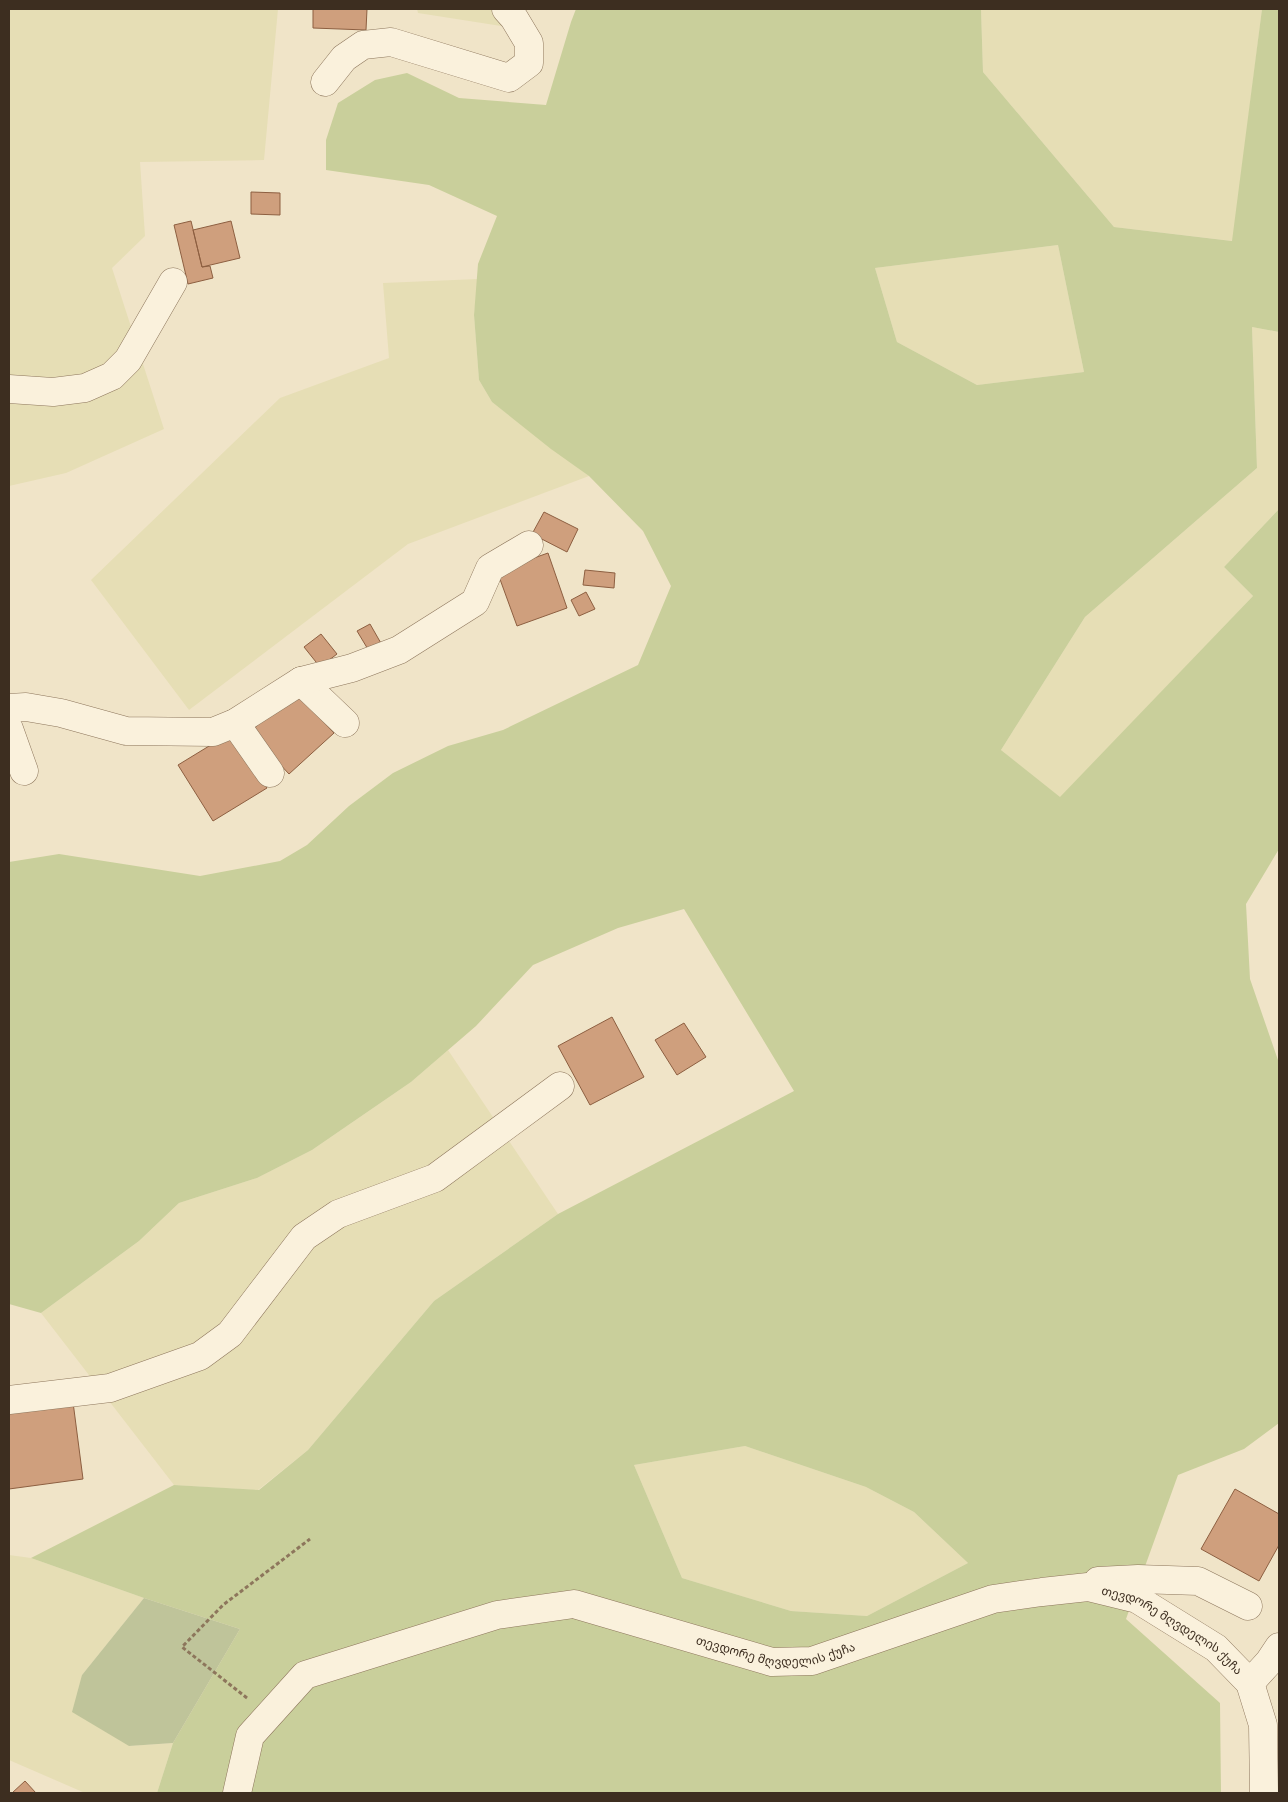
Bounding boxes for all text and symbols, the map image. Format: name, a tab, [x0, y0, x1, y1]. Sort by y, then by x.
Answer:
street label: თევდორე მღვდელის ქუჩა	[1100, 1582, 1247, 1678]
street label: თევდორე მღვდელის ქუჩა	[694, 1631, 857, 1670]

